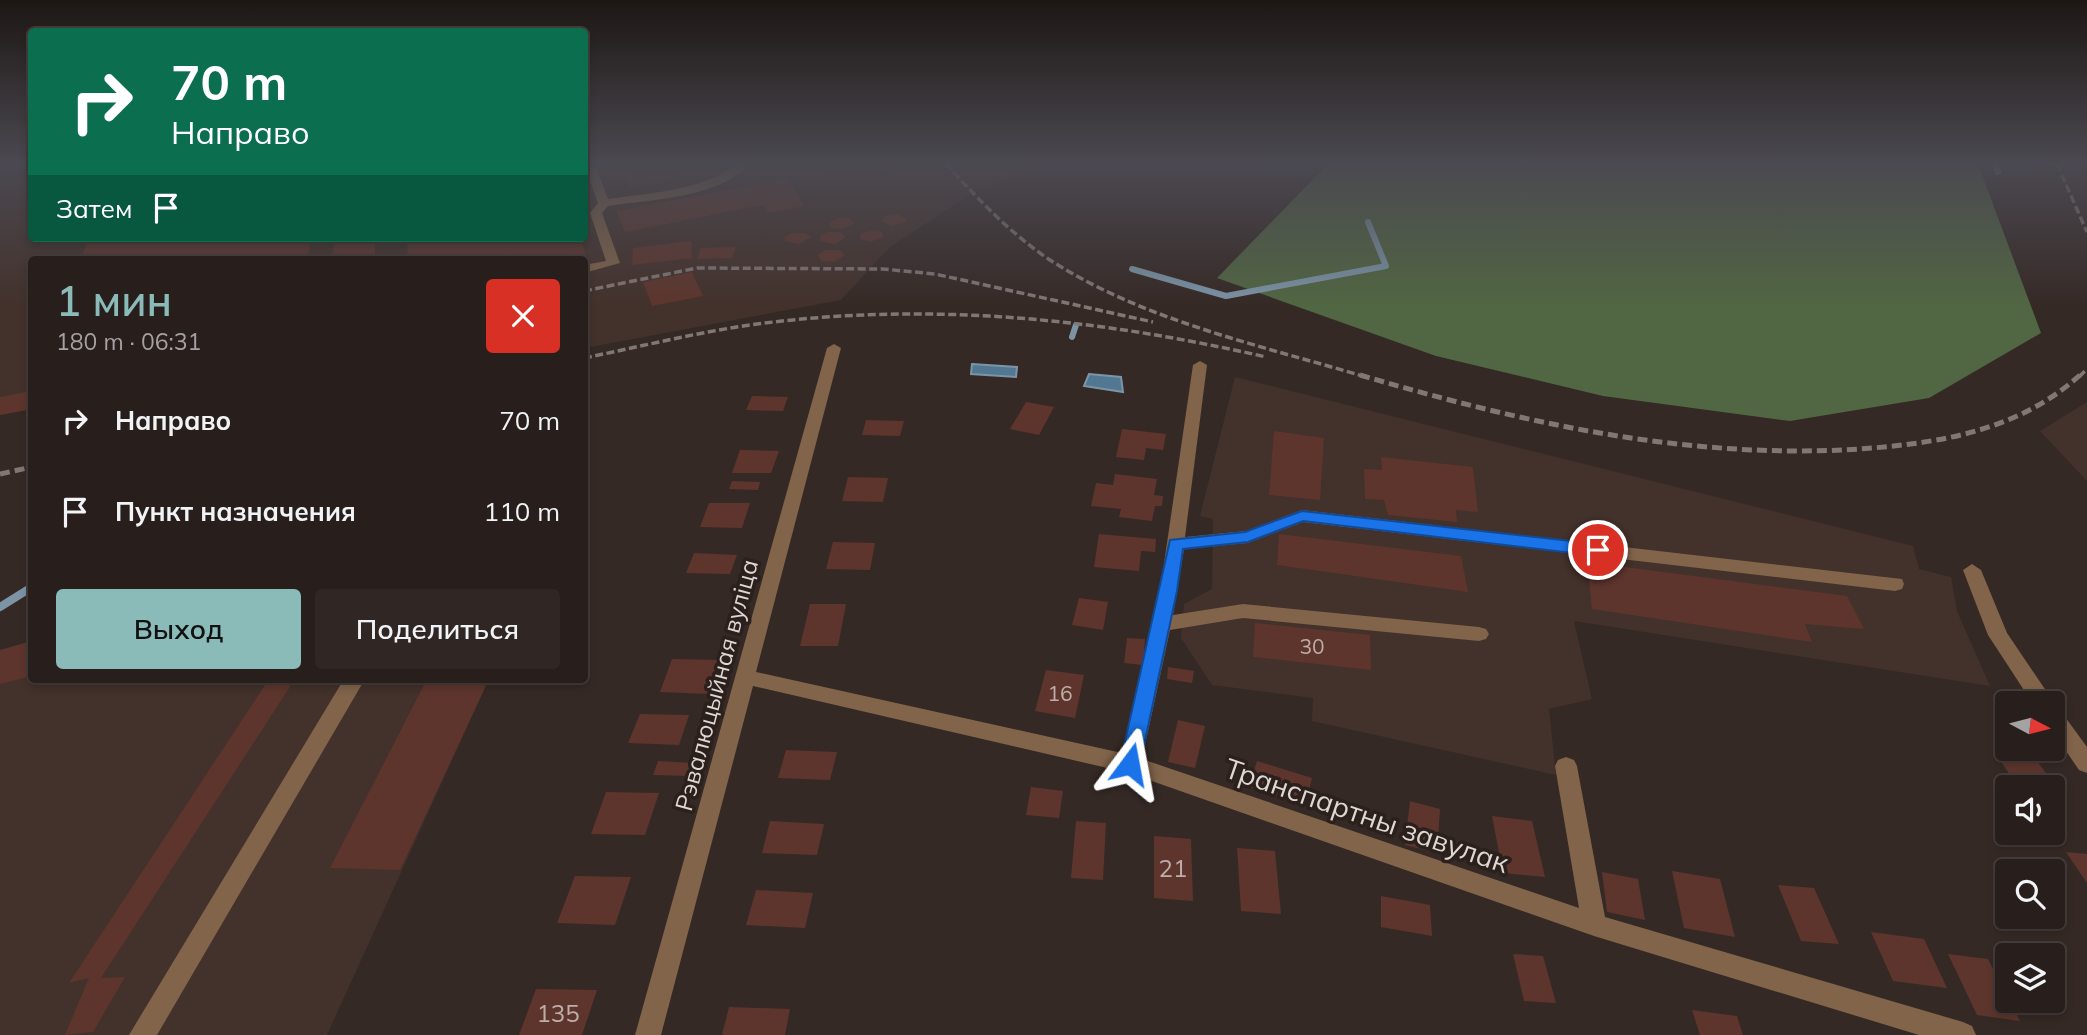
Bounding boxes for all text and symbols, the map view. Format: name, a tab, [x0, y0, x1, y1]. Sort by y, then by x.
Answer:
text: 70 m	[171, 51, 287, 112]
icon: right	[56, 56, 147, 147]
text: Направо	[171, 112, 310, 152]
icon: arrive	[147, 189, 185, 227]
text: Затем	[56, 192, 133, 225]
text: 1 мин	[56, 274, 172, 327]
button: close	[486, 279, 560, 353]
text: 180 m · 06:31	[56, 327, 201, 356]
icon: right	[56, 402, 94, 440]
text: Направо	[115, 404, 231, 437]
text: 70 m	[499, 404, 560, 437]
icon: arrive	[56, 493, 94, 531]
text: Пункт назначения	[115, 495, 356, 528]
text: 110 m	[484, 495, 560, 528]
pin	[1568, 520, 1628, 580]
icon: arrive	[1579, 531, 1617, 569]
street label: Рэвалюцыйная вуліца	[668, 556, 764, 814]
button: Выход	[56, 589, 301, 669]
button: Поделиться	[315, 589, 560, 669]
house number: 30	[1299, 633, 1325, 659]
house number: 16	[1047, 680, 1073, 706]
north arrow	[1995, 691, 2065, 761]
map controls	[1995, 691, 2065, 1013]
position arrow	[1093, 727, 1167, 801]
street label: Транспартны завулак	[1220, 750, 1515, 880]
button: sound	[1995, 775, 2065, 845]
house number: 21	[1159, 853, 1187, 883]
button: search	[1995, 859, 2065, 929]
button: layers	[1995, 943, 2065, 1013]
house number: 135	[536, 998, 580, 1028]

